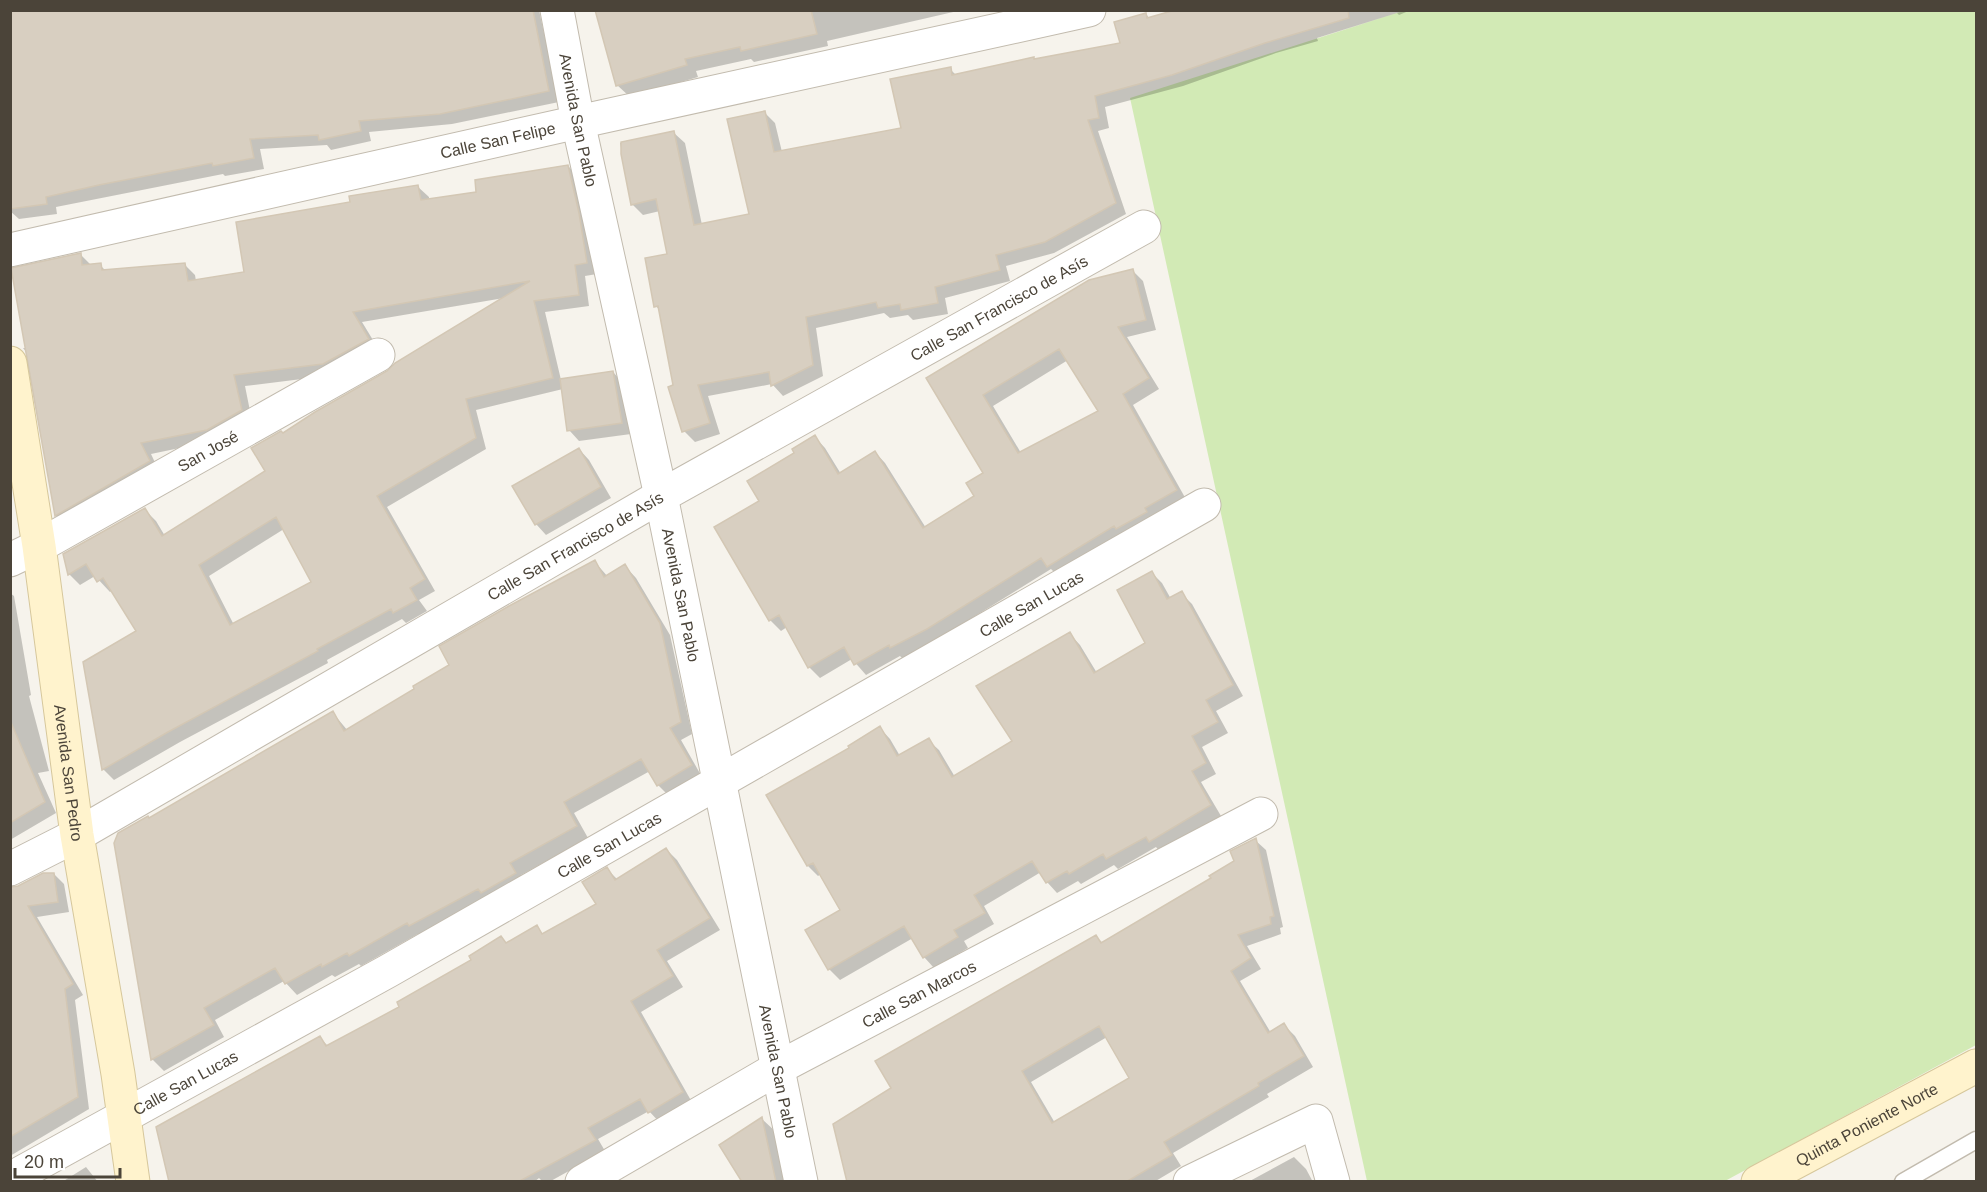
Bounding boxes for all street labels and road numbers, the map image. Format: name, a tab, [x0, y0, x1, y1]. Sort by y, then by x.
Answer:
street label: Avenida San Pablo	[556, 52, 600, 188]
street label: Calle San Felipe	[439, 119, 557, 162]
street label: Calle San Francisco de Asís	[907, 252, 1091, 364]
street label: San José	[175, 427, 241, 475]
street label: Calle San Francisco de Asís	[484, 489, 666, 604]
street label: Avenida San Pablo	[659, 527, 703, 663]
street label: Calle San Lucas	[976, 568, 1086, 640]
street label: Avenida San Pedro	[51, 703, 86, 843]
street label: Calle San Lucas	[554, 809, 664, 881]
street label: Calle San Marcos	[859, 957, 979, 1031]
street label: Avenida San Pablo	[756, 1003, 800, 1140]
street label: Calle San Lucas	[130, 1047, 241, 1119]
street label: Quinta Poniente Norte	[1793, 1080, 1941, 1169]

